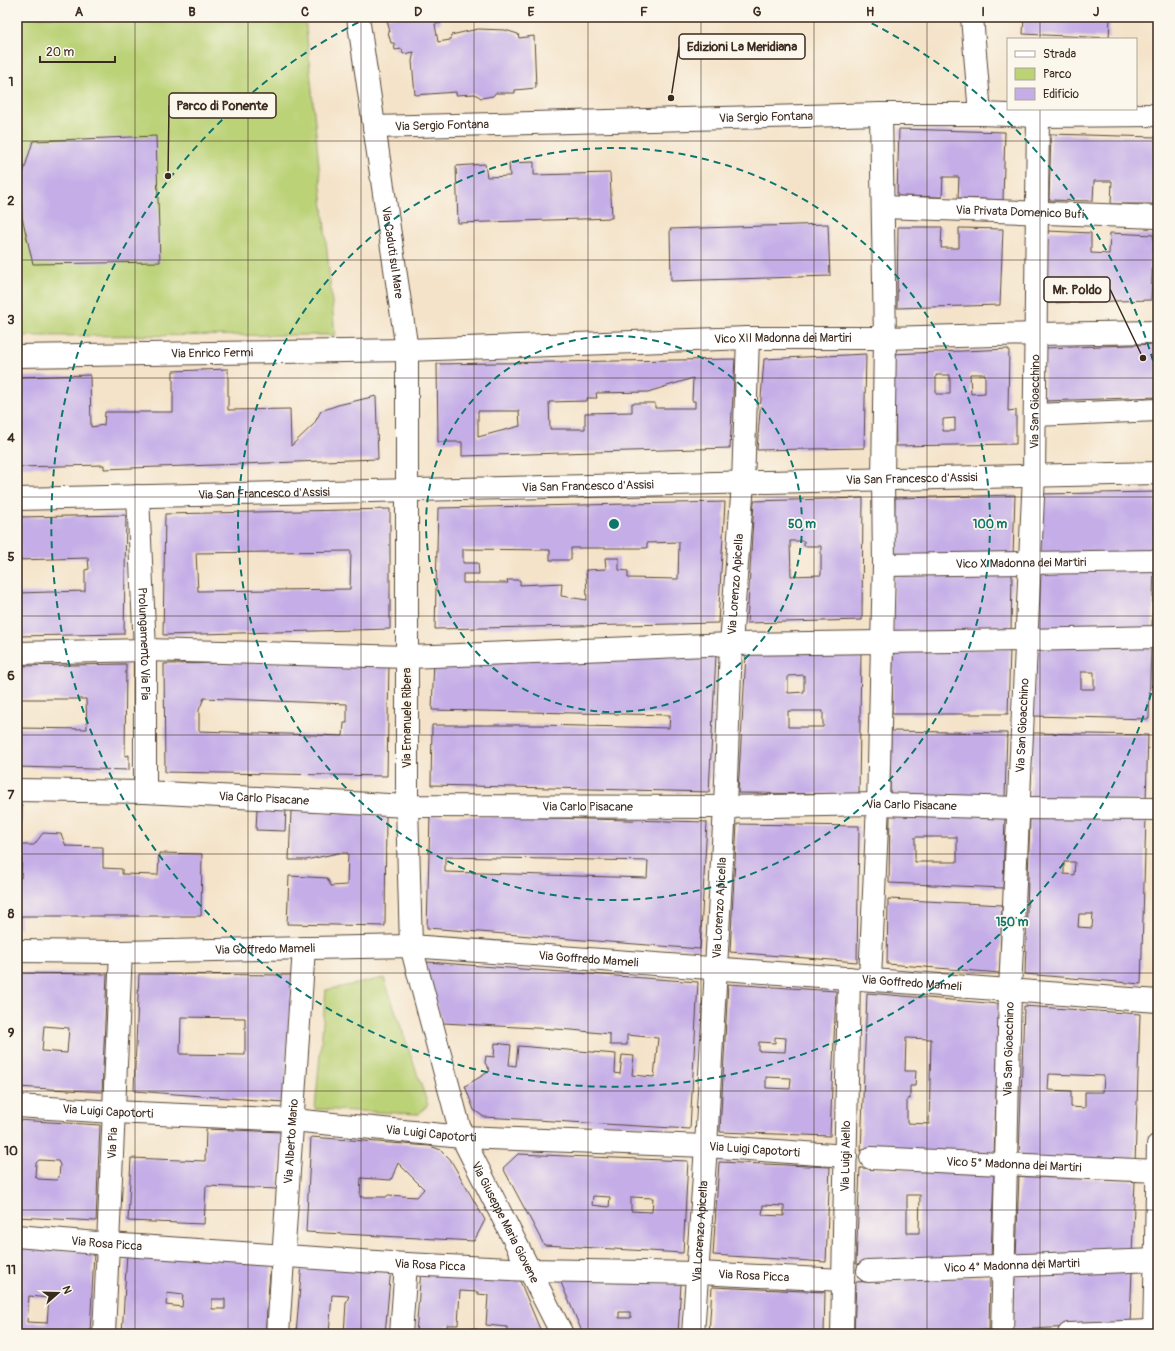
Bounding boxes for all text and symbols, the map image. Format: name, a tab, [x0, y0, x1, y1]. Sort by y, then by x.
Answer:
text: A	[75, 4, 84, 20]
text: B	[188, 4, 196, 20]
text: C	[301, 4, 309, 20]
text: D	[414, 4, 422, 20]
text: E	[528, 4, 535, 20]
text: F	[640, 4, 648, 20]
text: G	[753, 4, 762, 20]
text: H	[866, 4, 874, 20]
text: I	[981, 4, 985, 20]
text: J	[1093, 4, 1099, 20]
callout: Edizioni La Meridiana	[679, 34, 805, 59]
scale bar	[40, 38, 115, 64]
legend	[1007, 38, 1137, 110]
text: Edizioni La Meridiana	[687, 39, 797, 55]
text: 20 m	[46, 45, 75, 60]
text: Strada	[1043, 47, 1077, 62]
text: Parco	[1043, 67, 1072, 82]
text: 1	[8, 74, 14, 90]
text: Edificio	[1043, 87, 1079, 102]
callout: Parco di Ponente	[169, 93, 276, 118]
text: Parco di Ponente	[176, 98, 268, 114]
street label: Via Sergio Fontana	[719, 109, 814, 126]
street label: Via Sergio Fontana	[395, 117, 490, 134]
text: 2	[7, 193, 15, 209]
street label: Via Privata Domenico Bufi	[955, 203, 1084, 222]
street label: Via Caduti sul Mare	[378, 205, 406, 300]
callout: Mr. Poldo	[1044, 277, 1110, 302]
text: Mr. Poldo	[1052, 282, 1102, 298]
text: 3	[7, 312, 15, 328]
street label: Vico XII Madonna dei Martiri	[714, 331, 851, 347]
street label: Via Enrico Fermi	[171, 345, 253, 362]
street label: Via San Gioacchino	[1027, 354, 1043, 449]
text: 4	[7, 430, 15, 446]
street label: Via San Francesco d'Assisi	[846, 470, 978, 488]
street label: Via San Francesco d'Assisi	[522, 477, 654, 495]
street label: Via San Francesco d'Assisi	[198, 485, 330, 503]
centre of rings	[607, 517, 621, 531]
text: 50 m	[788, 517, 816, 532]
text: 100 m	[973, 517, 1008, 532]
street label: Via Lorenzo Apicella	[725, 533, 747, 636]
text: 5	[7, 549, 15, 565]
street label: Vico X Madonna dei Martiri	[956, 555, 1086, 572]
street label: Prolungamento Via Pia	[134, 587, 152, 701]
street label: Via Emanuele Ribera	[400, 667, 415, 768]
text: 6	[7, 668, 15, 684]
street label: Via San Gioacchino	[1013, 677, 1033, 773]
text: 7	[8, 787, 15, 803]
street label: Via Carlo Pisacane	[218, 789, 309, 809]
street label: Via Carlo Pisacane	[866, 797, 957, 814]
street label: Via Carlo Pisacane	[542, 799, 633, 815]
street label: Via Lorenzo Apicella	[710, 856, 730, 959]
text: 8	[8, 906, 15, 922]
text: 150 m	[996, 915, 1029, 930]
street label: Via Goffredo Mameli	[215, 941, 315, 958]
street label: Via Goffredo Mameli	[538, 948, 639, 971]
street label: Via Goffredo Mameli	[861, 972, 962, 995]
street label: Via San Gioacchino	[1001, 1001, 1018, 1097]
text: 9	[8, 1025, 15, 1041]
street label: Via Alberto Mario	[281, 1098, 302, 1185]
street label: Via Luigi Capotorti	[62, 1102, 154, 1122]
street label: Via Luigi Aiello	[838, 1120, 854, 1192]
street label: Via Luigi Capotorti	[385, 1122, 477, 1146]
street label: Via Pia	[105, 1127, 121, 1159]
street label: Via Luigi Capotorti	[709, 1139, 800, 1161]
text: 10	[4, 1143, 18, 1159]
street label: Vico 5° Madonna dei Martiri	[946, 1154, 1082, 1176]
street label: Via Giuseppe Maria Giovene	[468, 1159, 542, 1286]
street label: Via Lorenzo Apicella	[690, 1180, 712, 1282]
street label: Via Rosa Picca	[71, 1234, 143, 1254]
street label: Via Rosa Picca	[394, 1256, 466, 1275]
street label: Vico 4° Madonna dei Martiri	[944, 1256, 1080, 1276]
text: 11	[6, 1262, 16, 1278]
street label: Via Rosa Picca	[718, 1267, 790, 1285]
north arrow	[38, 1273, 78, 1313]
text: N	[60, 1284, 74, 1296]

